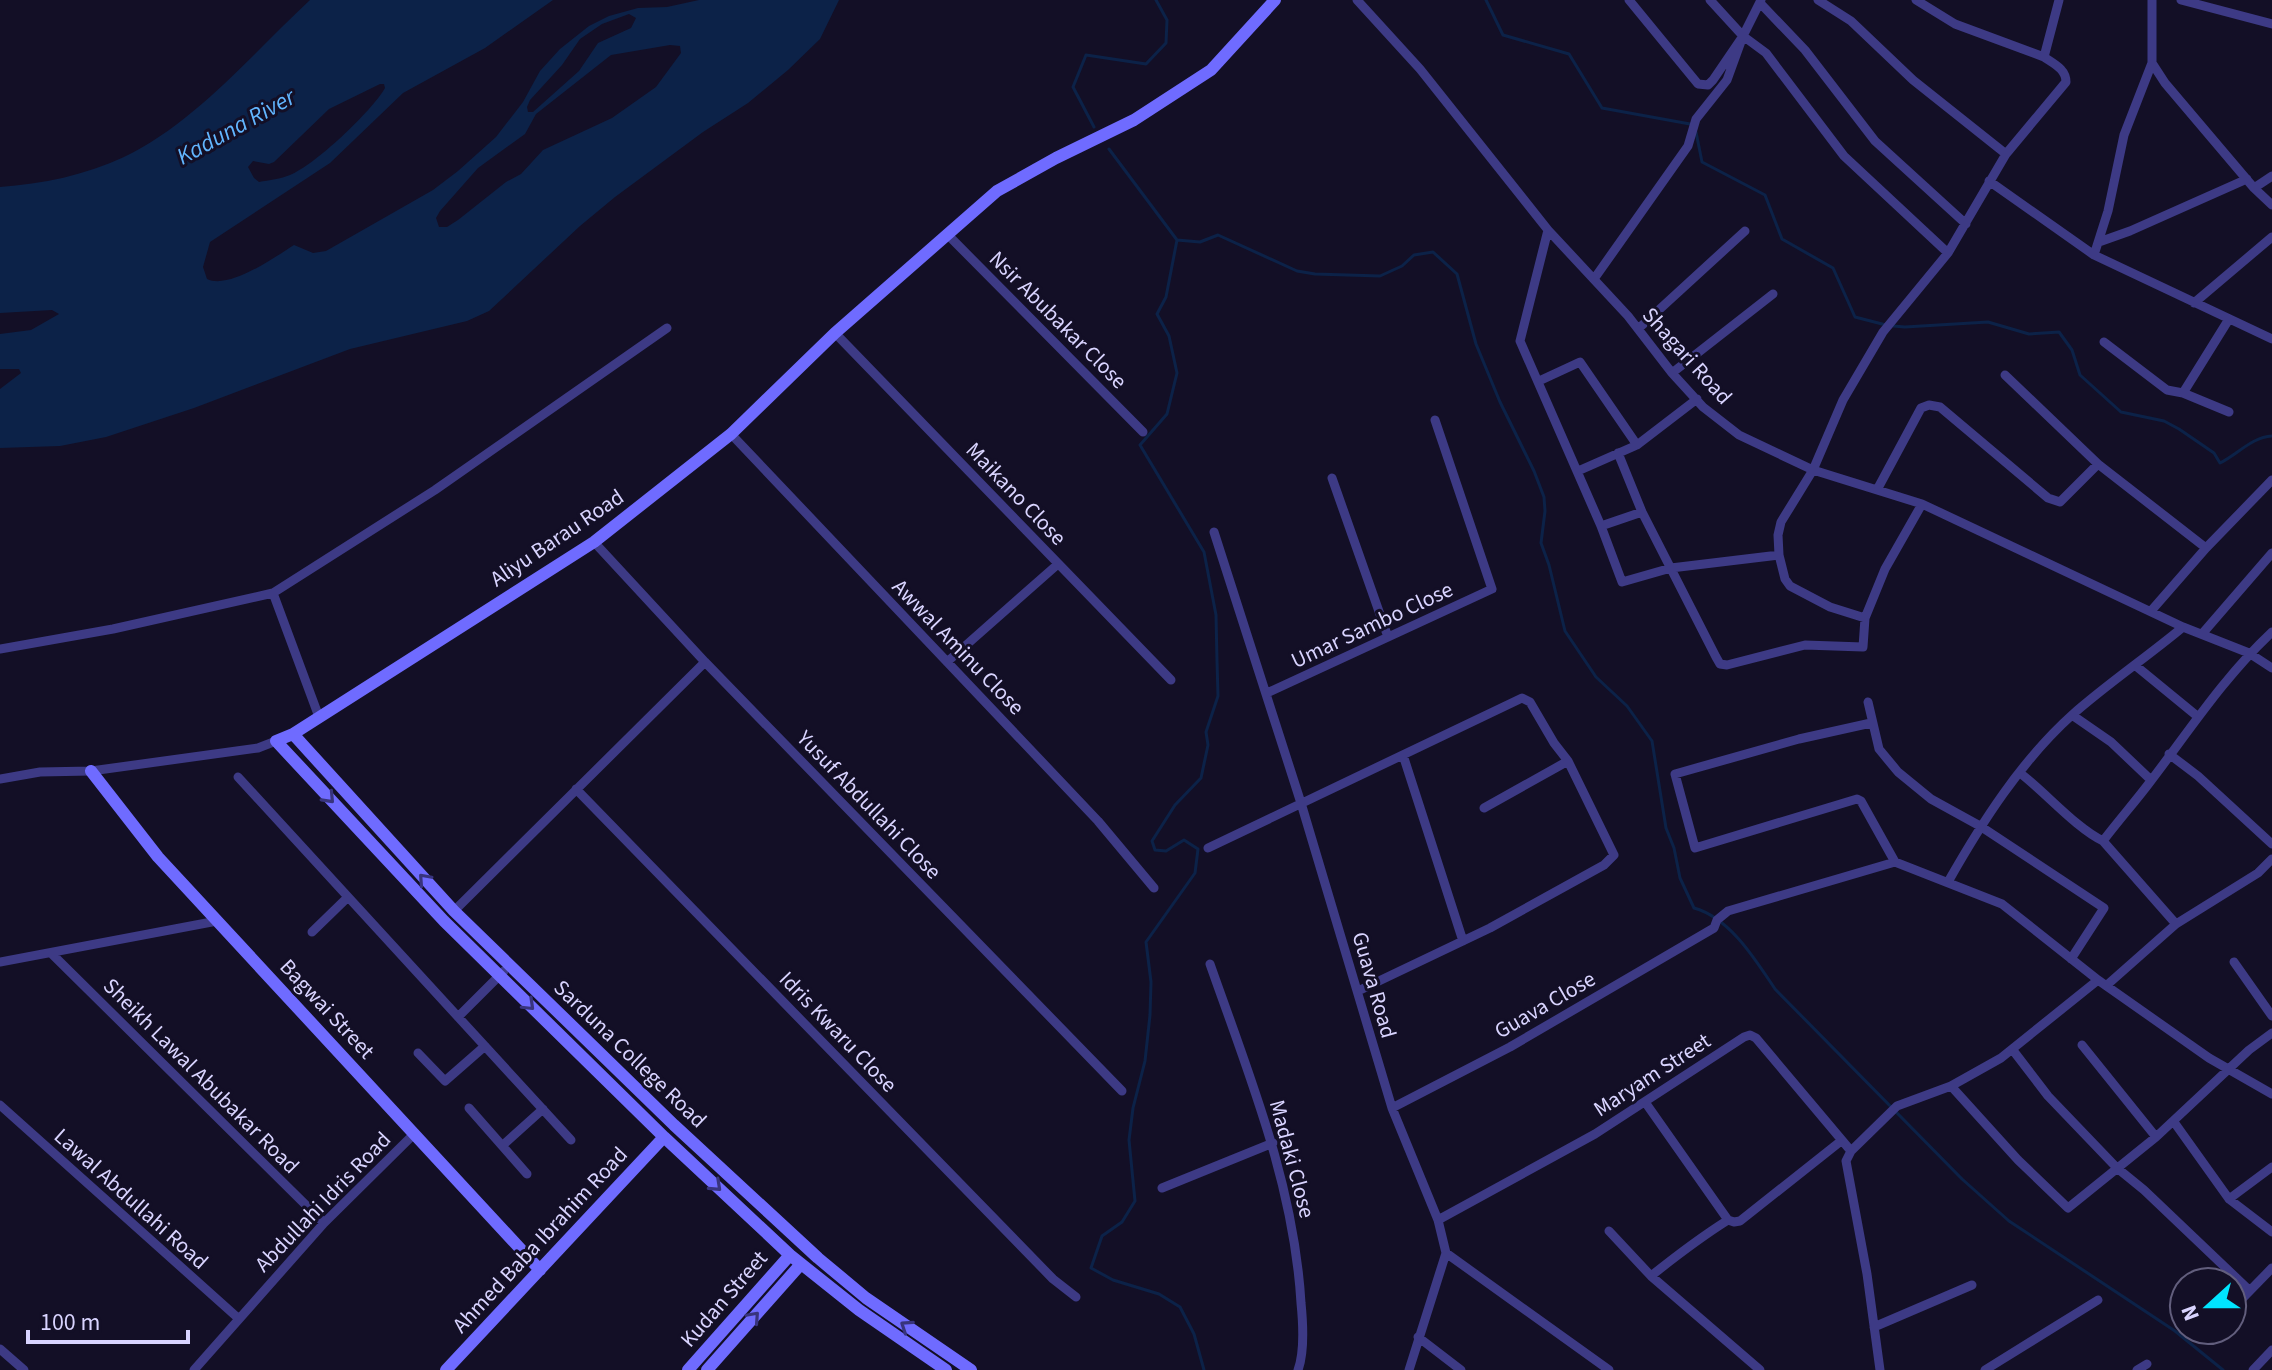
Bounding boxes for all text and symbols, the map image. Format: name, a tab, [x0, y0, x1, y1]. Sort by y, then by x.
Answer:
water label: Kaduna River	[170, 79, 303, 174]
street label: Nsir Abubakar Close	[982, 244, 1134, 396]
street label: Shagari Road	[1635, 300, 1739, 412]
street label: Maikano Close	[958, 435, 1074, 553]
street label: Aliyu Barau Road	[484, 481, 630, 595]
street label: Awwal Aminu Close	[884, 572, 1032, 722]
street label: Umar Sambo Close	[1286, 573, 1458, 677]
street label: Yusuf Abdullahi Close	[789, 723, 949, 887]
one-way arrow	[320, 789, 334, 803]
one-way arrow	[420, 873, 434, 888]
street label: Guava Road	[1344, 928, 1404, 1042]
street label: Bagwai Street	[272, 952, 382, 1067]
street label: Guava Close	[1488, 963, 1602, 1047]
street label: Idris Kwaru Close	[772, 964, 904, 1100]
street label: Sheikh Lawal Abubakar Road	[96, 971, 306, 1181]
street label: Sarduna College Road	[546, 972, 714, 1136]
one-way arrow	[520, 996, 534, 1010]
street label: Maryam Street	[1587, 1025, 1717, 1125]
street label: Madaki Close	[1261, 1096, 1323, 1222]
street label: Lawal Abdullahi Road	[47, 1121, 215, 1277]
street label: Abdullahi Idris Road	[247, 1125, 399, 1279]
street label: Ahmed Baba Ibrahim Road	[445, 1140, 635, 1340]
one-way arrow	[707, 1176, 721, 1191]
street label: Kudan Street	[673, 1243, 776, 1355]
north arrow	[2168, 1266, 2248, 1346]
scale bar	[28, 1294, 188, 1344]
text: N	[2173, 1300, 2208, 1325]
text: 100 m	[40, 1305, 100, 1340]
one-way arrow	[744, 1311, 759, 1326]
one-way arrow	[901, 1321, 915, 1336]

